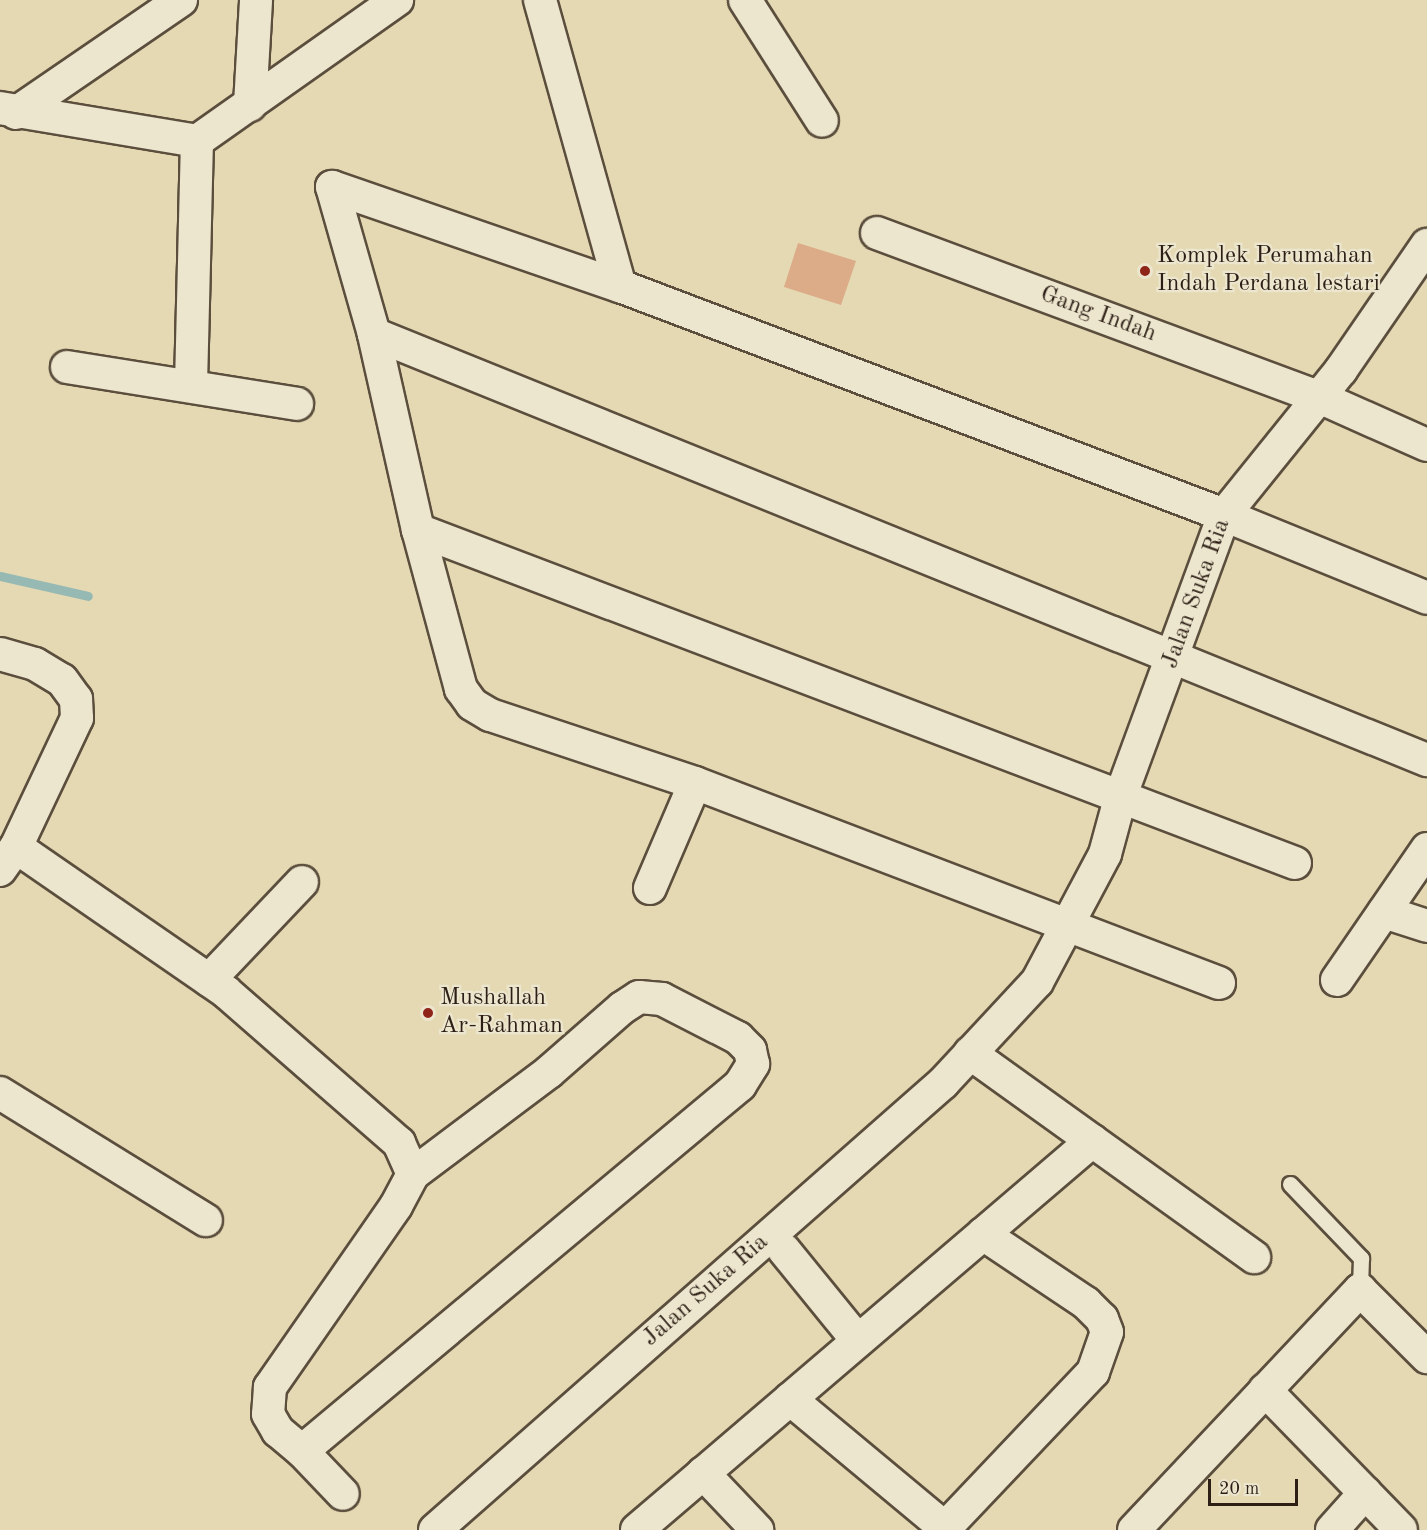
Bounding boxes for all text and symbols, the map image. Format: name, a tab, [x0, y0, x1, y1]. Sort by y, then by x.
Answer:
place label: Komplek Perumahan Indah Perdana lestari	[1157, 243, 1380, 299]
marker: Komplek Perumahan Indah Perdana lestari	[1138, 264, 1152, 278]
street label: Gang Indah	[1036, 281, 1160, 349]
street label: Jalan Suka Ria	[1157, 515, 1237, 673]
place label: Mushallah Ar-Rahman	[440, 985, 563, 1041]
marker: Mushallah Ar-Rahman	[421, 1006, 435, 1020]
street label: Jalan Suka Ria	[637, 1229, 775, 1353]
scale bar	[1211, 1467, 1301, 1505]
text: 20 m	[1219, 1480, 1259, 1498]

